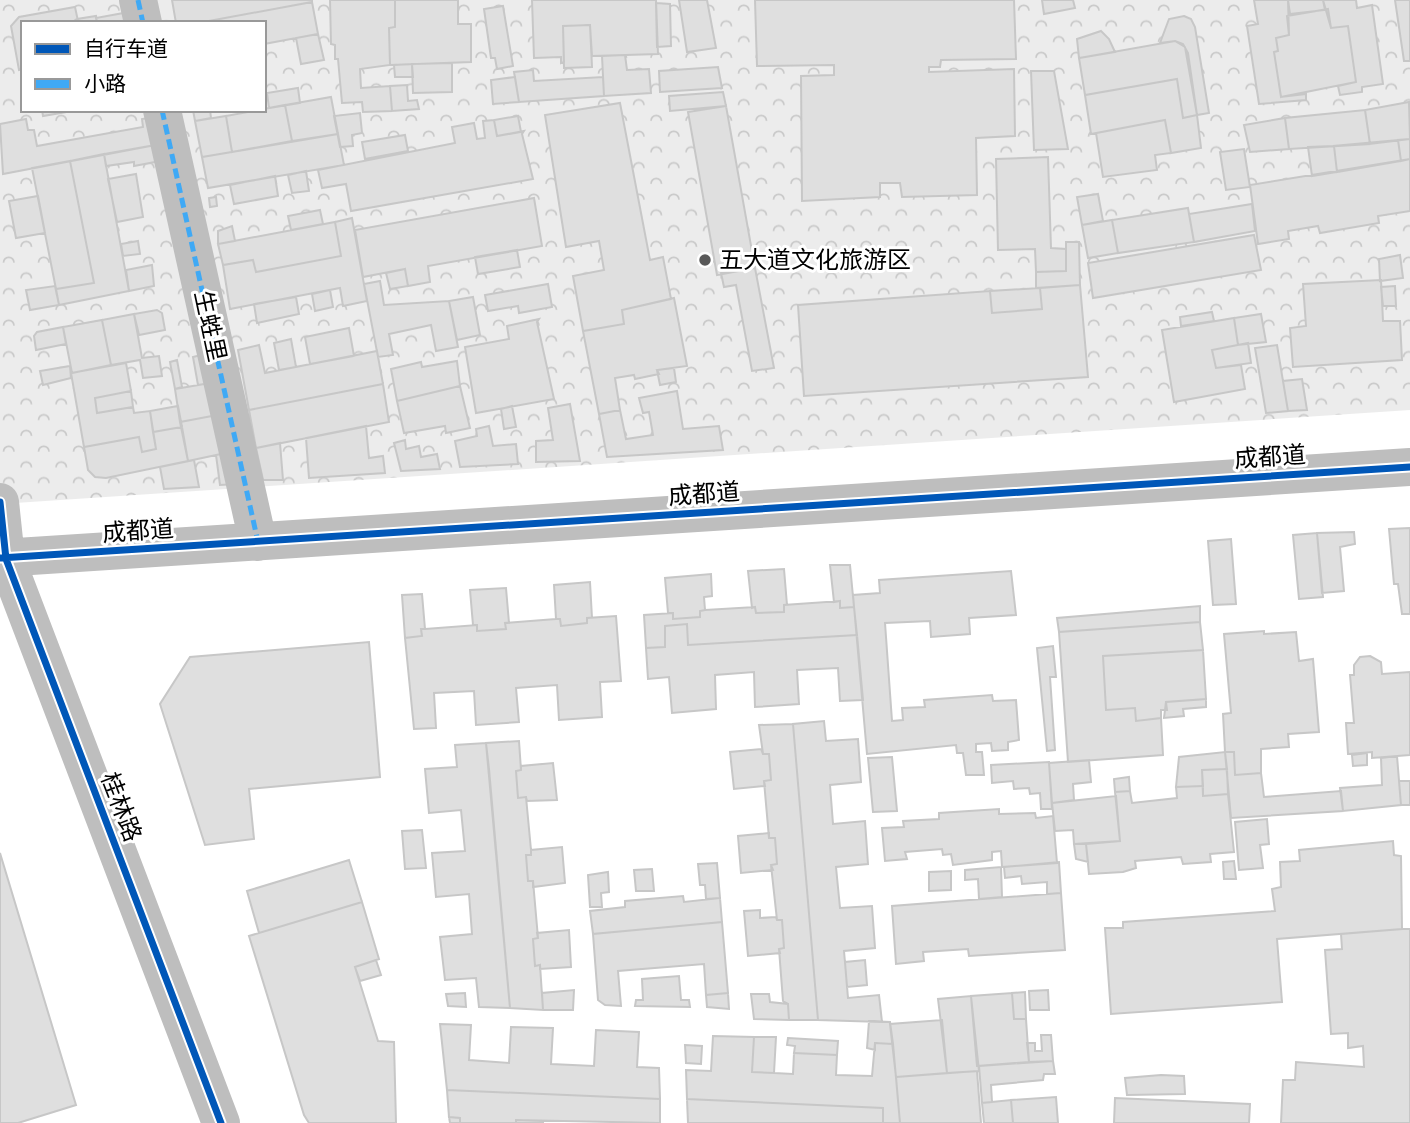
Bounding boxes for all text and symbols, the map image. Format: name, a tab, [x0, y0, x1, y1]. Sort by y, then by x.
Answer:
legend	[21, 21, 266, 112]
text: 自行车道	[84, 37, 168, 61]
text: 小路	[84, 72, 126, 96]
place label: 五大道文化旅游区	[719, 246, 911, 274]
marker: 五大道文化旅游区	[697, 252, 713, 268]
street label: 生﨡里	[189, 288, 231, 364]
street label: 成都道	[1233, 441, 1307, 473]
street label: 成都道	[667, 478, 741, 510]
street label: 成都道	[101, 515, 175, 547]
street label: 桂林路	[95, 768, 147, 846]

